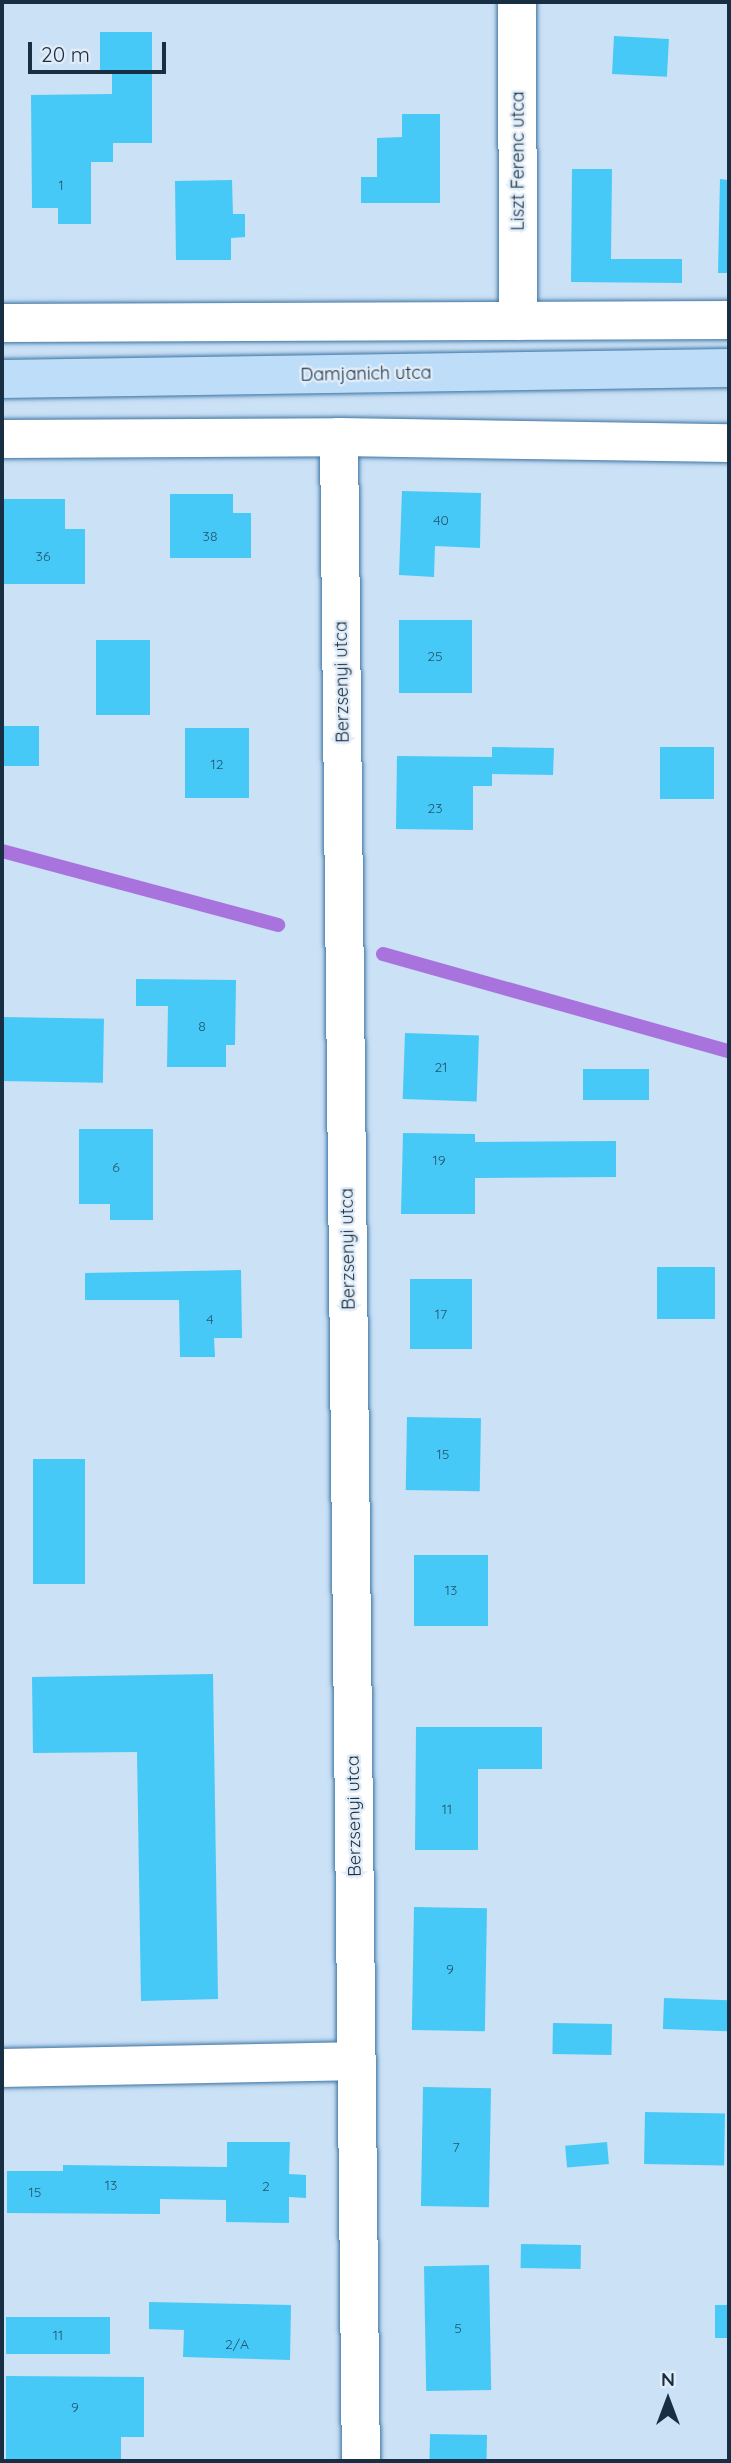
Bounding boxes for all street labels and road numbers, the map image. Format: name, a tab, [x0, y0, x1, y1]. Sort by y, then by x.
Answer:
street label: Liszt Ferenc utca	[507, 91, 529, 231]
street label: Damjanich utca	[300, 362, 432, 386]
street label: Berzsenyi utca	[330, 621, 354, 743]
street label: Berzsenyi utca	[336, 1188, 360, 1310]
street label: Berzsenyi utca	[342, 1755, 366, 1877]

